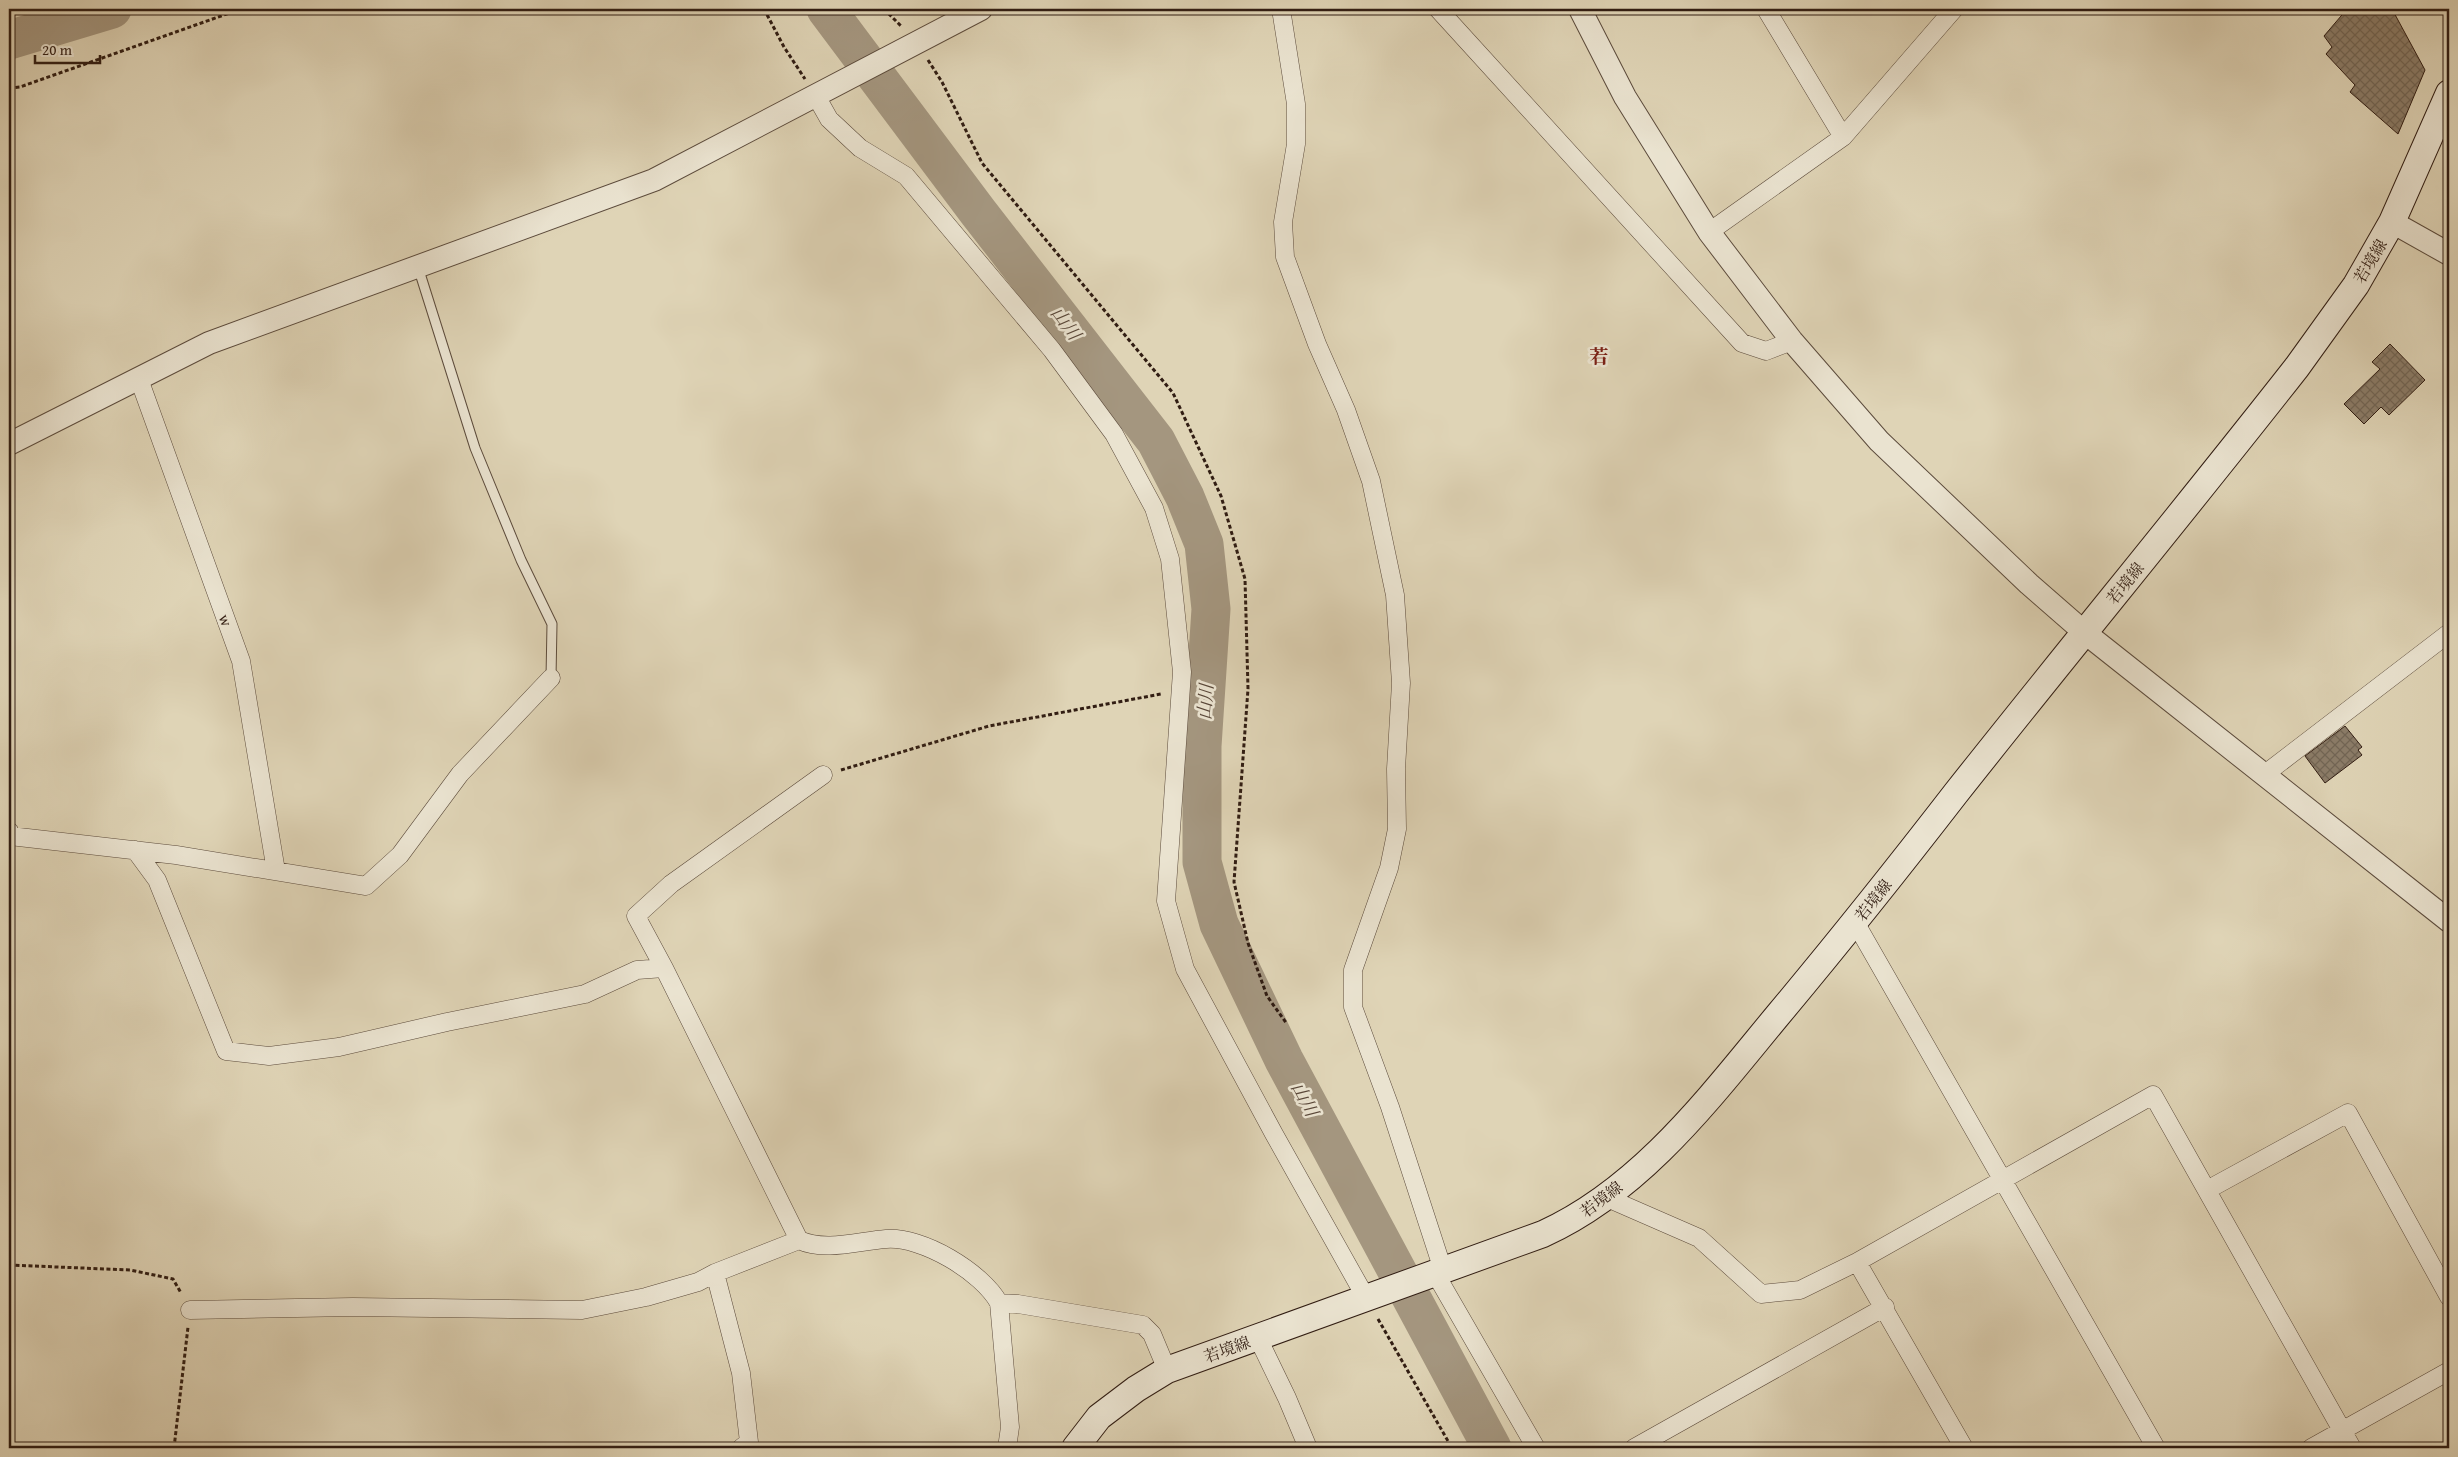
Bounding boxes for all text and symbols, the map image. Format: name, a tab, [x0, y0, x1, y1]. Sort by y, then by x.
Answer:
scale bar	[35, 32, 100, 64]
text: 20 m	[42, 39, 73, 60]
street label: 若境線	[2347, 234, 2393, 288]
water label: 山川	[1044, 301, 1089, 347]
district label: 若	[1589, 342, 1609, 370]
street label: 若境線	[2101, 557, 2149, 609]
street label: w	[213, 611, 239, 630]
water label: 山川	[1190, 681, 1220, 721]
street label: 若境線	[1849, 874, 1897, 926]
water label: 山川	[1285, 1077, 1326, 1123]
street label: 若境線	[1575, 1175, 1627, 1223]
street label: 若境線	[1200, 1330, 1254, 1368]

